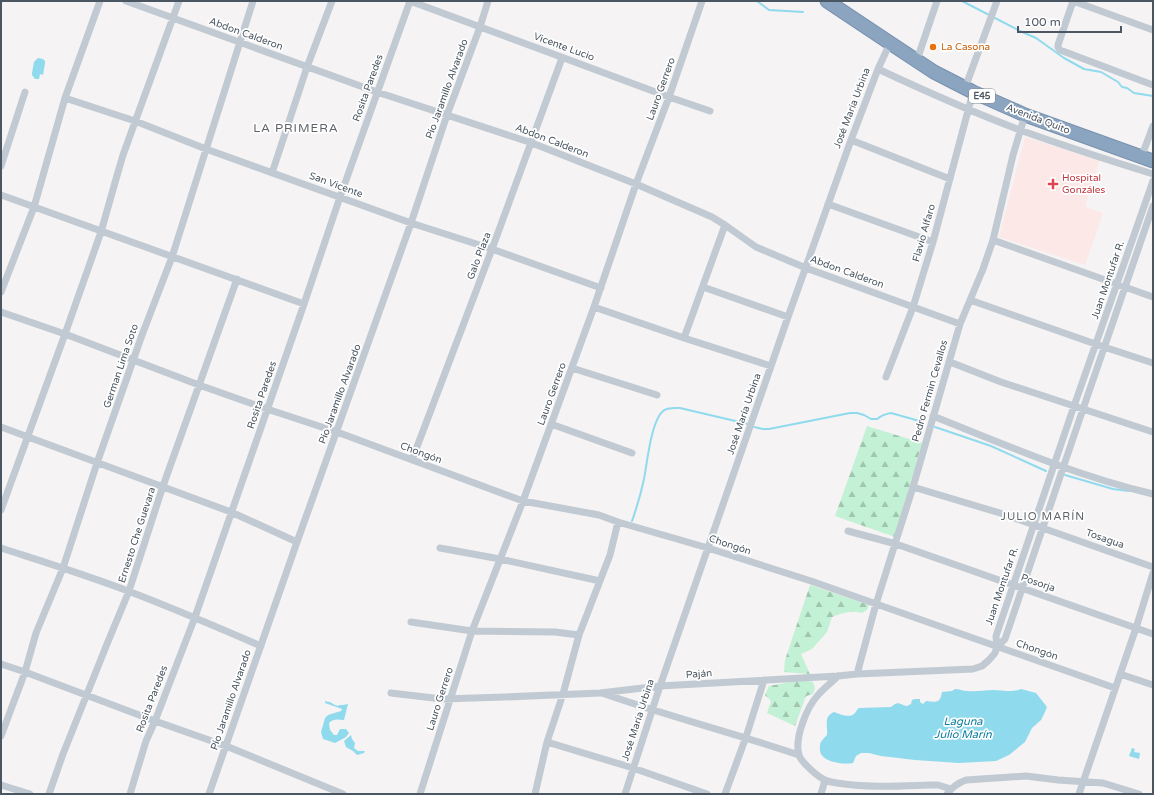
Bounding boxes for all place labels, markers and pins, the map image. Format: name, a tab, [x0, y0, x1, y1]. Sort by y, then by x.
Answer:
place label: La Casona	[941, 41, 990, 53]
marker: La Casona	[928, 42, 938, 52]
place label: Hospital Gonzáles	[1062, 172, 1105, 196]
marker: Hospital Gonzáles	[1047, 178, 1059, 190]

